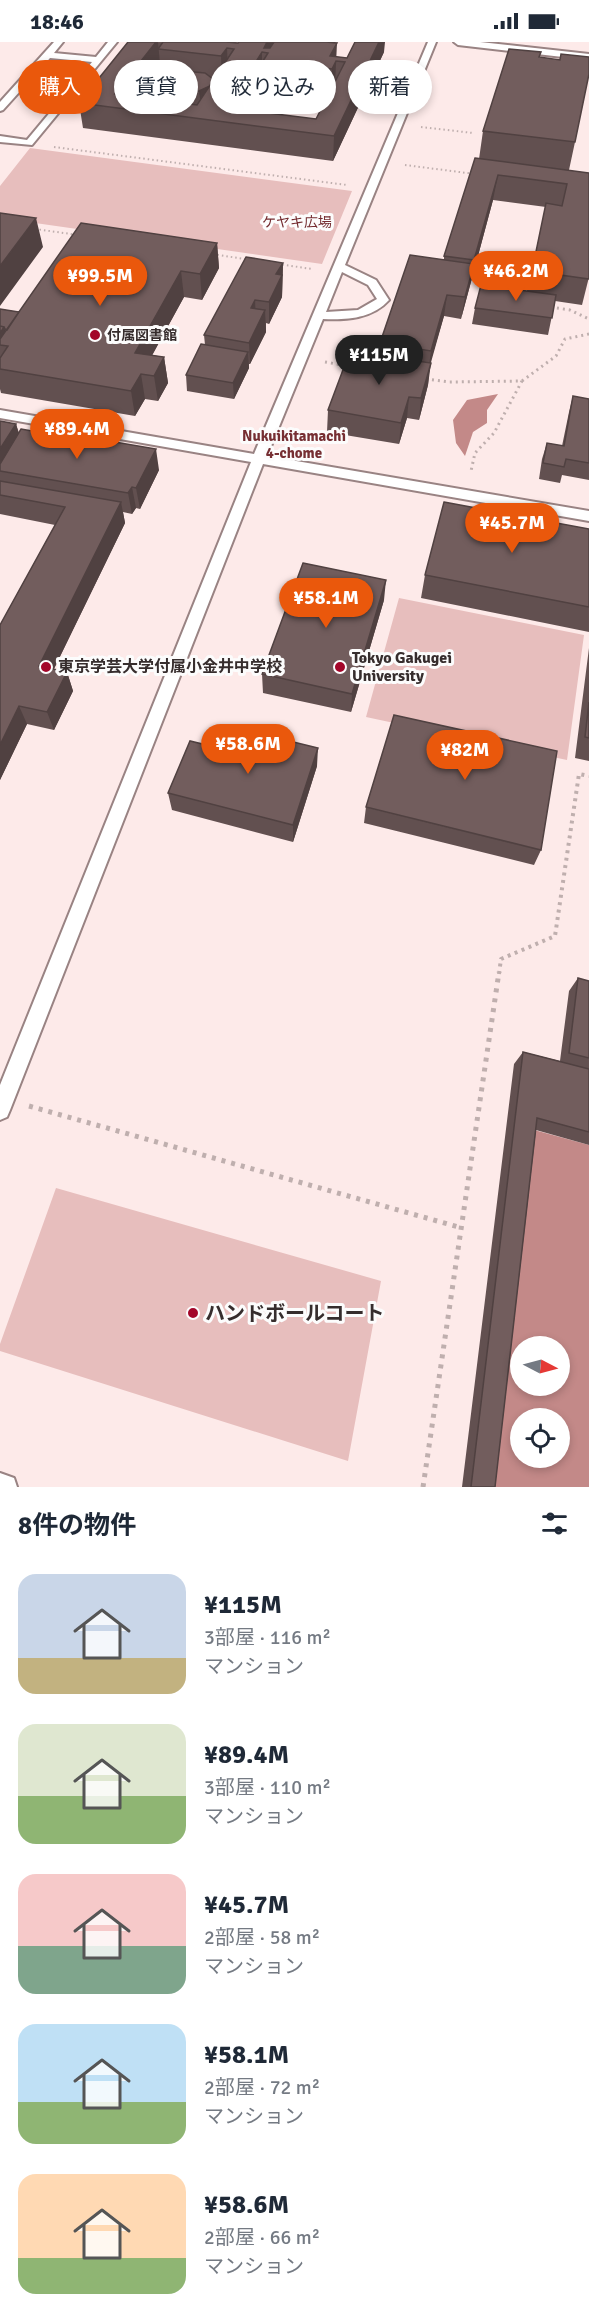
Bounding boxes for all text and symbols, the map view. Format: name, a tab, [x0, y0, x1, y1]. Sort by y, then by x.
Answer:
text: 18:46	[30, 8, 84, 35]
chip: 購入	[18, 60, 102, 114]
chip: 賃貸	[114, 60, 198, 114]
chip: 絞り込み	[210, 60, 336, 114]
chip: 新着	[348, 60, 432, 114]
park label: ケヤキ広場	[262, 214, 332, 231]
pin: ¥46.2M	[467, 251, 565, 302]
pin: ¥99.5M	[51, 256, 149, 307]
text: ¥46.2M	[483, 258, 549, 283]
text: ¥99.5M	[67, 263, 133, 288]
place label: 付属図書館	[107, 327, 177, 344]
marker: 付属図書館	[88, 328, 102, 342]
pin: ¥115M	[337, 335, 421, 386]
text: ¥115M	[349, 342, 409, 367]
pin: ¥89.4M	[28, 409, 126, 460]
text: ¥89.4M	[44, 416, 110, 441]
district label: Nukuikitamachi 4-chome	[242, 427, 346, 462]
pin: ¥45.7M	[463, 503, 561, 554]
text: ¥45.7M	[479, 510, 545, 535]
pin: ¥58.1M	[277, 578, 375, 629]
text: ¥58.1M	[293, 585, 359, 610]
place label: Tokyo Gakugei University	[352, 648, 452, 686]
place label: 東京学芸大学付属小金井中学校	[58, 657, 282, 677]
marker: 東京学芸大学付属小金井中学校	[39, 660, 53, 674]
marker: Tokyo Gakugei University	[333, 660, 347, 674]
pin: ¥58.6M	[199, 724, 297, 775]
pin: ¥82M	[429, 730, 501, 781]
text: ¥58.6M	[215, 731, 281, 756]
text: ¥82M	[440, 737, 490, 762]
place label: ハンドボールコート	[205, 1301, 385, 1326]
marker: ハンドボールコート	[186, 1306, 200, 1320]
north arrow	[510, 1336, 570, 1396]
map controls	[510, 1336, 570, 1468]
button: locate	[510, 1408, 570, 1468]
icon: filters	[538, 1507, 571, 1540]
text: 8件の物件	[18, 1510, 136, 1542]
text: ¥115M	[204, 1589, 282, 1621]
icon: home	[66, 1598, 138, 1670]
text: 3部屋 · 116 m²	[204, 1625, 331, 1650]
text: マンション	[204, 1654, 304, 1679]
text: ¥89.4M	[204, 1739, 289, 1771]
icon: home	[66, 1748, 138, 1820]
text: 3部屋 · 110 m²	[204, 1775, 331, 1800]
text: マンション	[204, 1804, 304, 1829]
text: ¥45.7M	[204, 1889, 289, 1921]
icon: home	[66, 1898, 138, 1970]
text: 2部屋 · 58 m²	[204, 1925, 320, 1950]
text: マンション	[204, 1954, 304, 1979]
text: ¥58.1M	[204, 2039, 289, 2071]
icon: home	[66, 2048, 138, 2120]
text: 2部屋 · 72 m²	[204, 2075, 320, 2100]
text: マンション	[204, 2104, 304, 2129]
text: ¥58.6M	[204, 2189, 289, 2221]
icon: home	[66, 2198, 138, 2270]
text: 2部屋 · 66 m²	[204, 2225, 320, 2250]
text: マンション	[204, 2254, 304, 2279]

